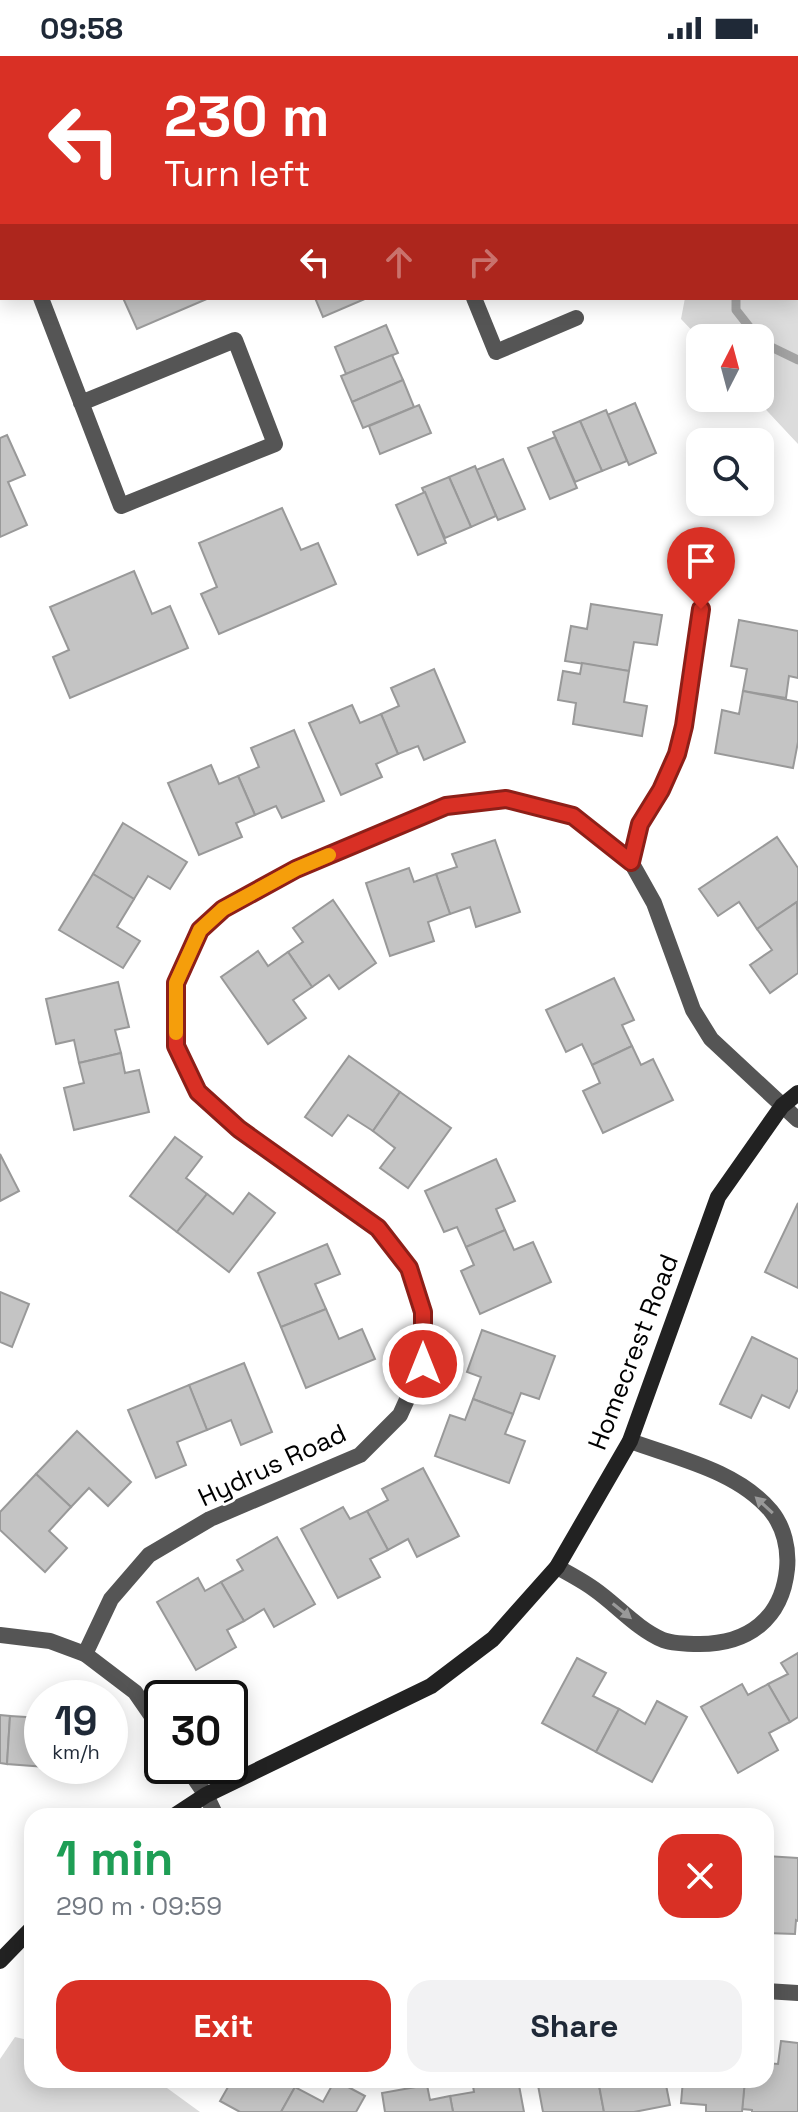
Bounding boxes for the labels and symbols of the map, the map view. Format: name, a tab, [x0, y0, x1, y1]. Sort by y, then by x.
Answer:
north arrow	[686, 324, 774, 412]
pin	[667, 527, 735, 609]
street label: Homecrest Road	[580, 1249, 686, 1455]
position arrow	[381, 1322, 465, 1406]
street label: Hydrus Road	[192, 1416, 352, 1514]
one-way arrow	[755, 1497, 774, 1515]
one-way arrow	[611, 1602, 631, 1619]
speed limit sign: 30	[144, 1680, 248, 1784]

